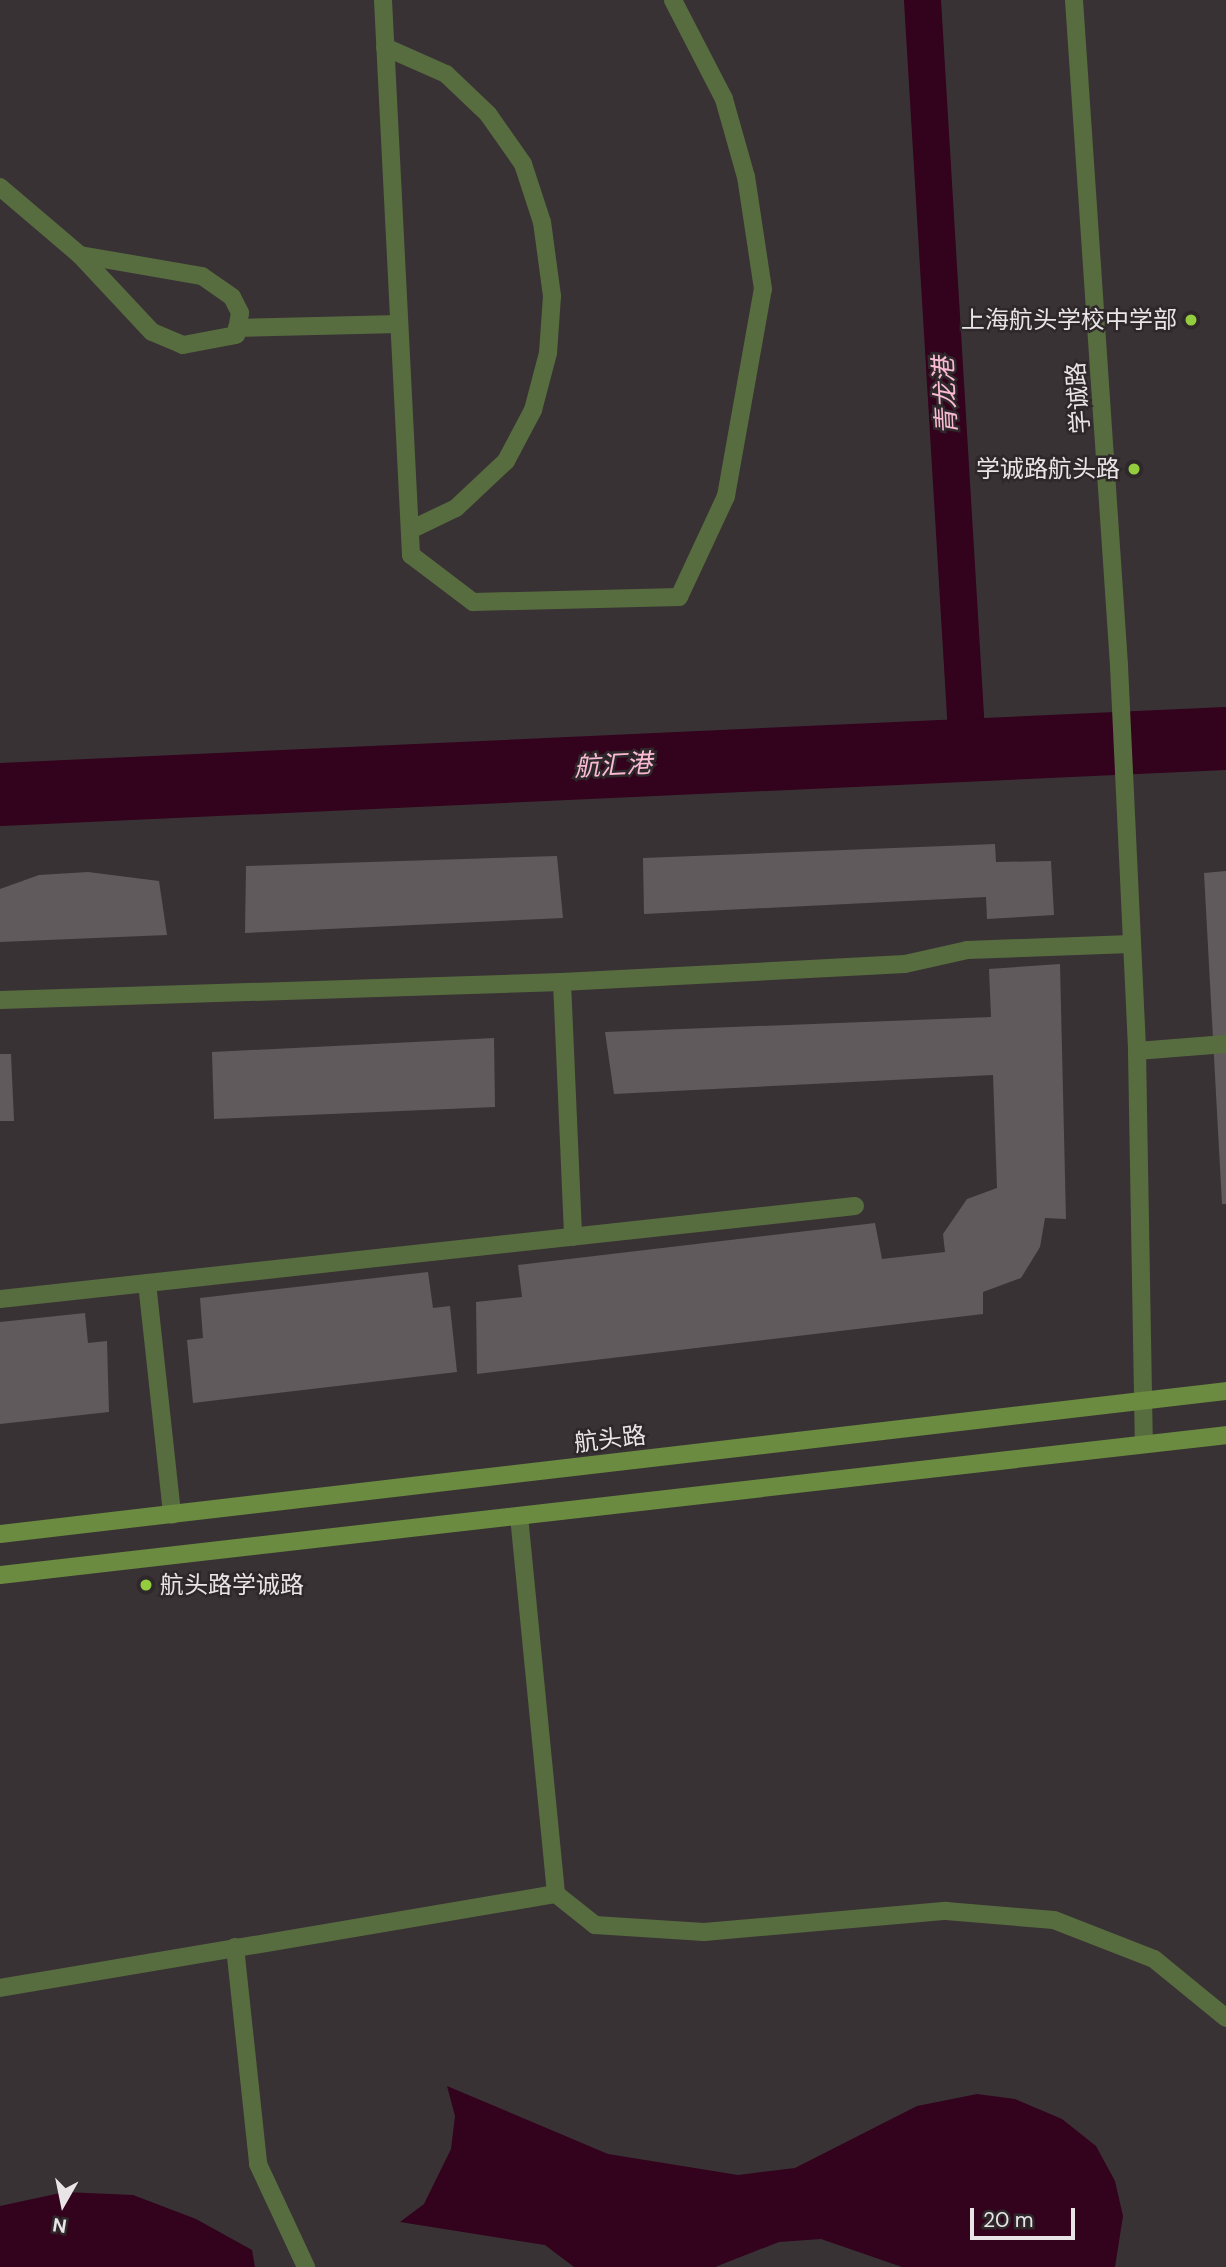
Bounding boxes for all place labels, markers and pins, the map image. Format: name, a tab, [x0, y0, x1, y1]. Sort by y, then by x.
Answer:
place label: 上海航头学校中学部	[961, 306, 1177, 334]
marker: 上海航头学校中学部	[1183, 312, 1199, 328]
place label: 学诚路航头路	[976, 455, 1120, 483]
marker: 学诚路航头路	[1126, 461, 1142, 477]
place label: 航头路学诚路	[160, 1571, 304, 1599]
marker: 航头路学诚路	[138, 1577, 154, 1593]

